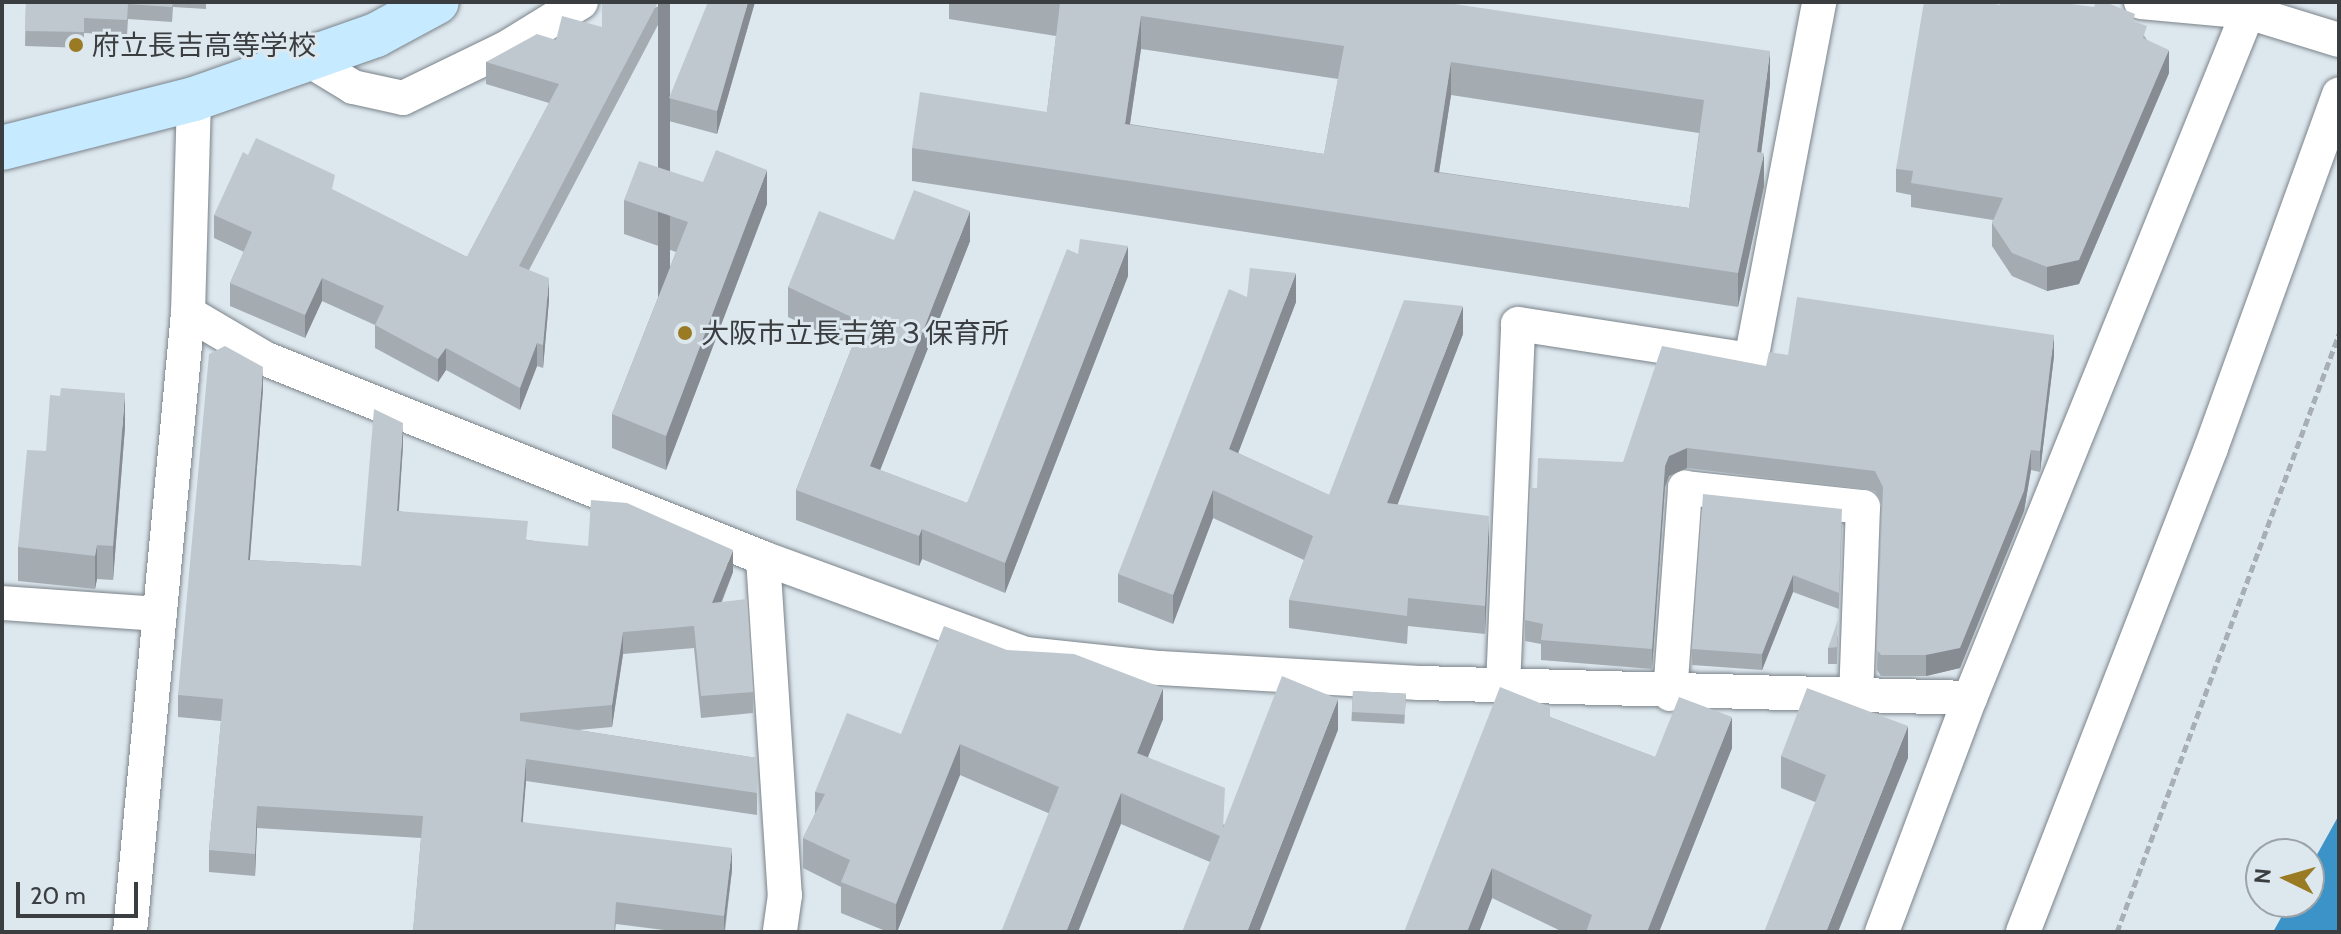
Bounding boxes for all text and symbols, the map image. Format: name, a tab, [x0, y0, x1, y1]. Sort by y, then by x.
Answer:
place label: 府立長吉高等学校	[92, 28, 316, 62]
marker: 府立長吉高等学校	[67, 36, 85, 54]
place label: 大阪市立長吉第３保育所	[701, 316, 1009, 350]
marker: 大阪市立長吉第３保育所	[676, 324, 694, 342]
north arrow	[2245, 838, 2325, 918]
scale bar	[20, 866, 142, 916]
text: N	[2248, 867, 2277, 885]
text: 20 m	[30, 881, 86, 910]

